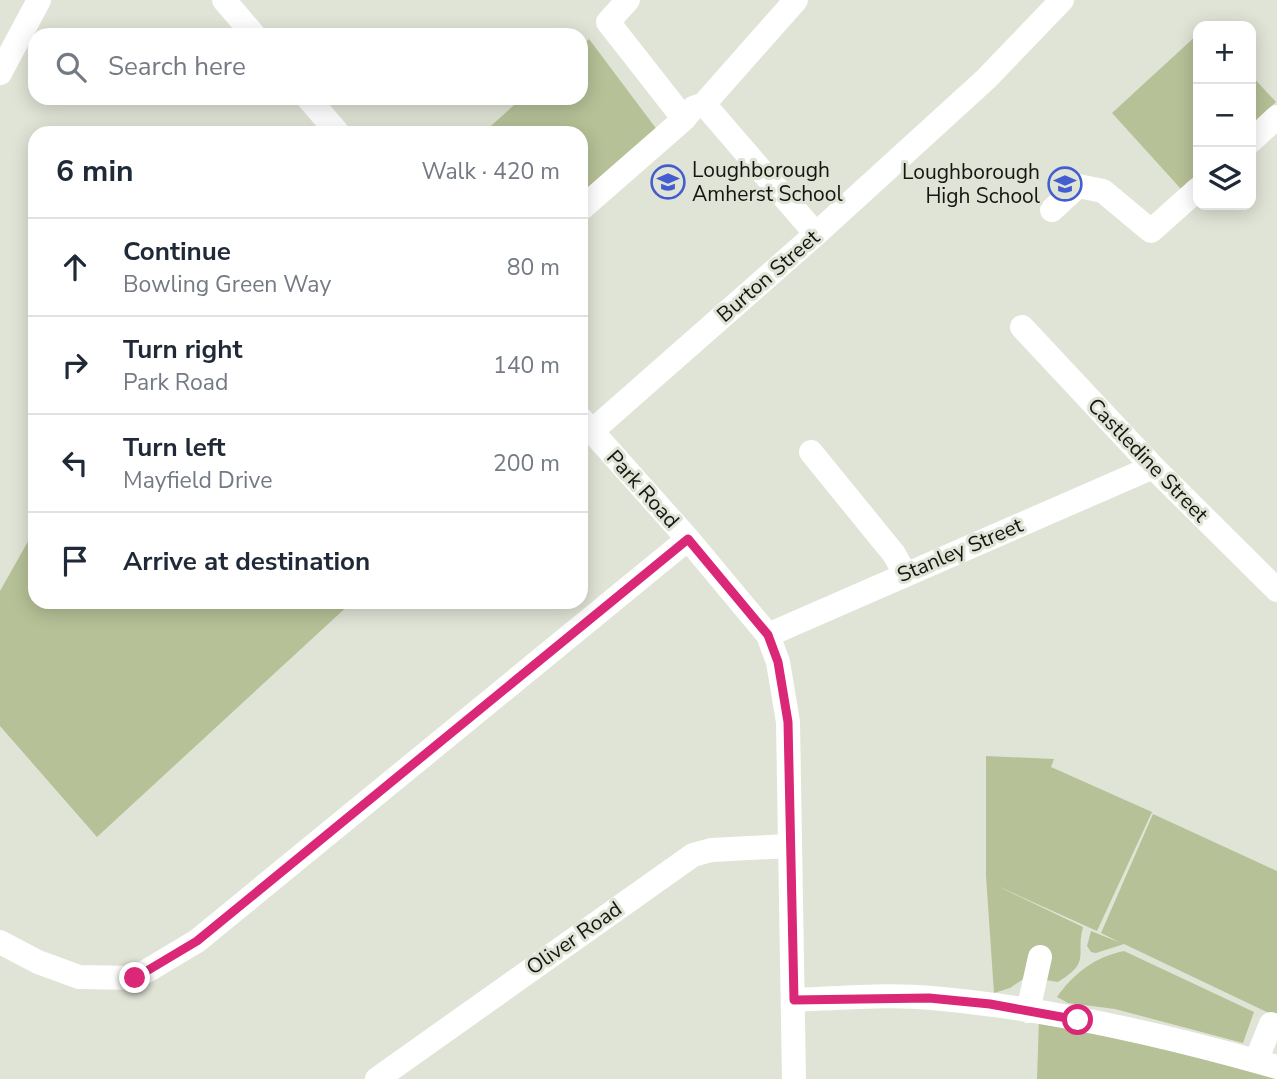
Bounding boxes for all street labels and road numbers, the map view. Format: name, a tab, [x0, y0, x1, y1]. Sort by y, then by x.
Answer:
street label: Burton Street	[711, 223, 826, 328]
street label: Castledine Street	[1081, 392, 1215, 529]
street label: Park Road	[600, 444, 686, 534]
street label: Stanley Street	[893, 511, 1028, 589]
street label: Oliver Road	[521, 895, 627, 981]

